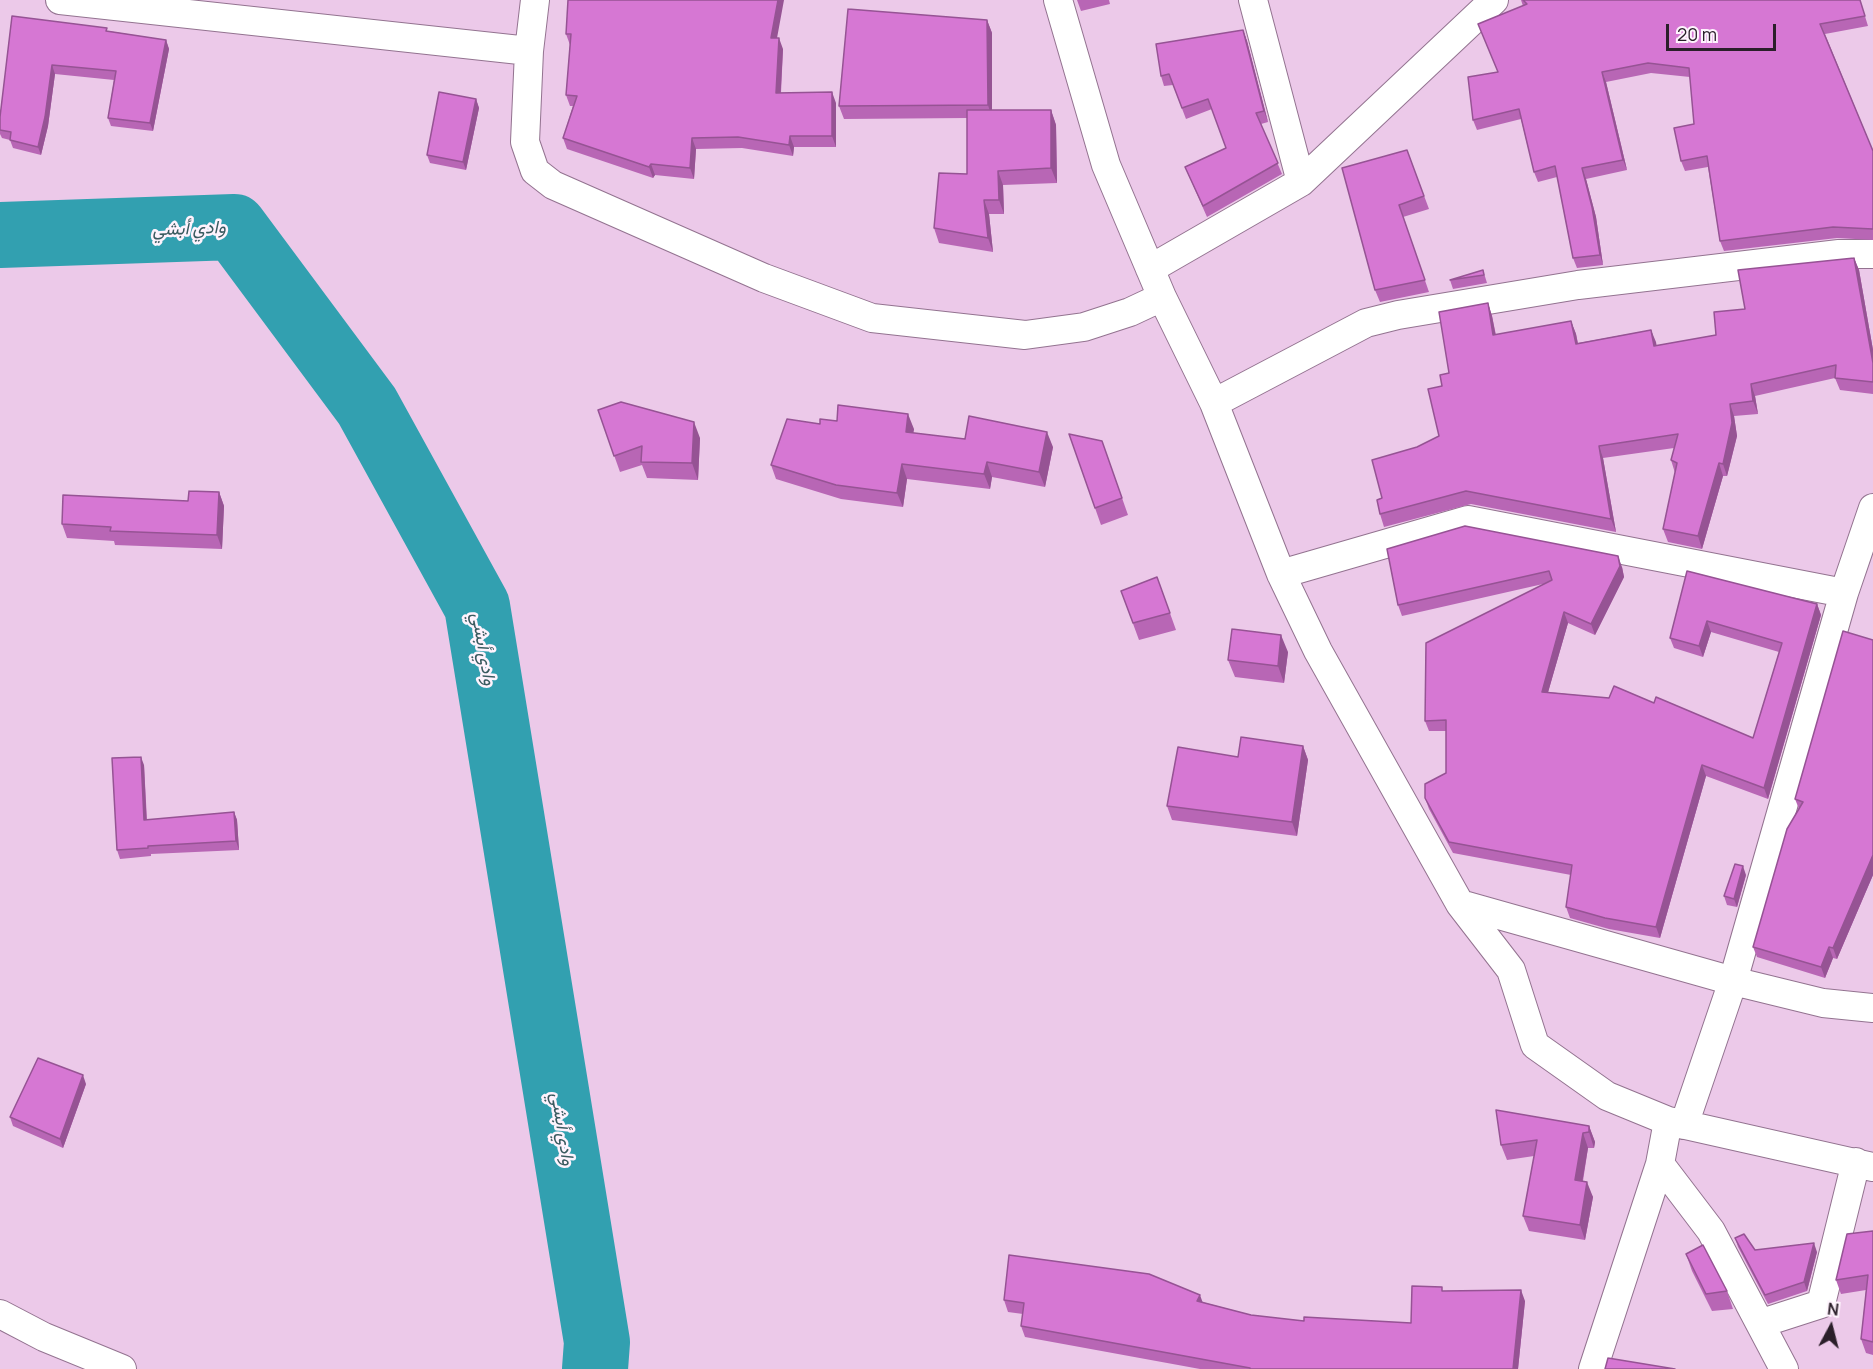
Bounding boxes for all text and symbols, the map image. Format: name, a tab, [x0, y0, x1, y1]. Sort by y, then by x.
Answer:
scale bar	[1669, 12, 1778, 50]
text: 20 m	[1677, 22, 1717, 46]
water label: وادي أبشي	[152, 217, 226, 241]
water label: وادي أبشي	[466, 611, 500, 687]
water label: وادي أبشي	[546, 1091, 578, 1167]
north arrow	[1801, 1297, 1861, 1357]
text: N	[1826, 1298, 1840, 1321]

